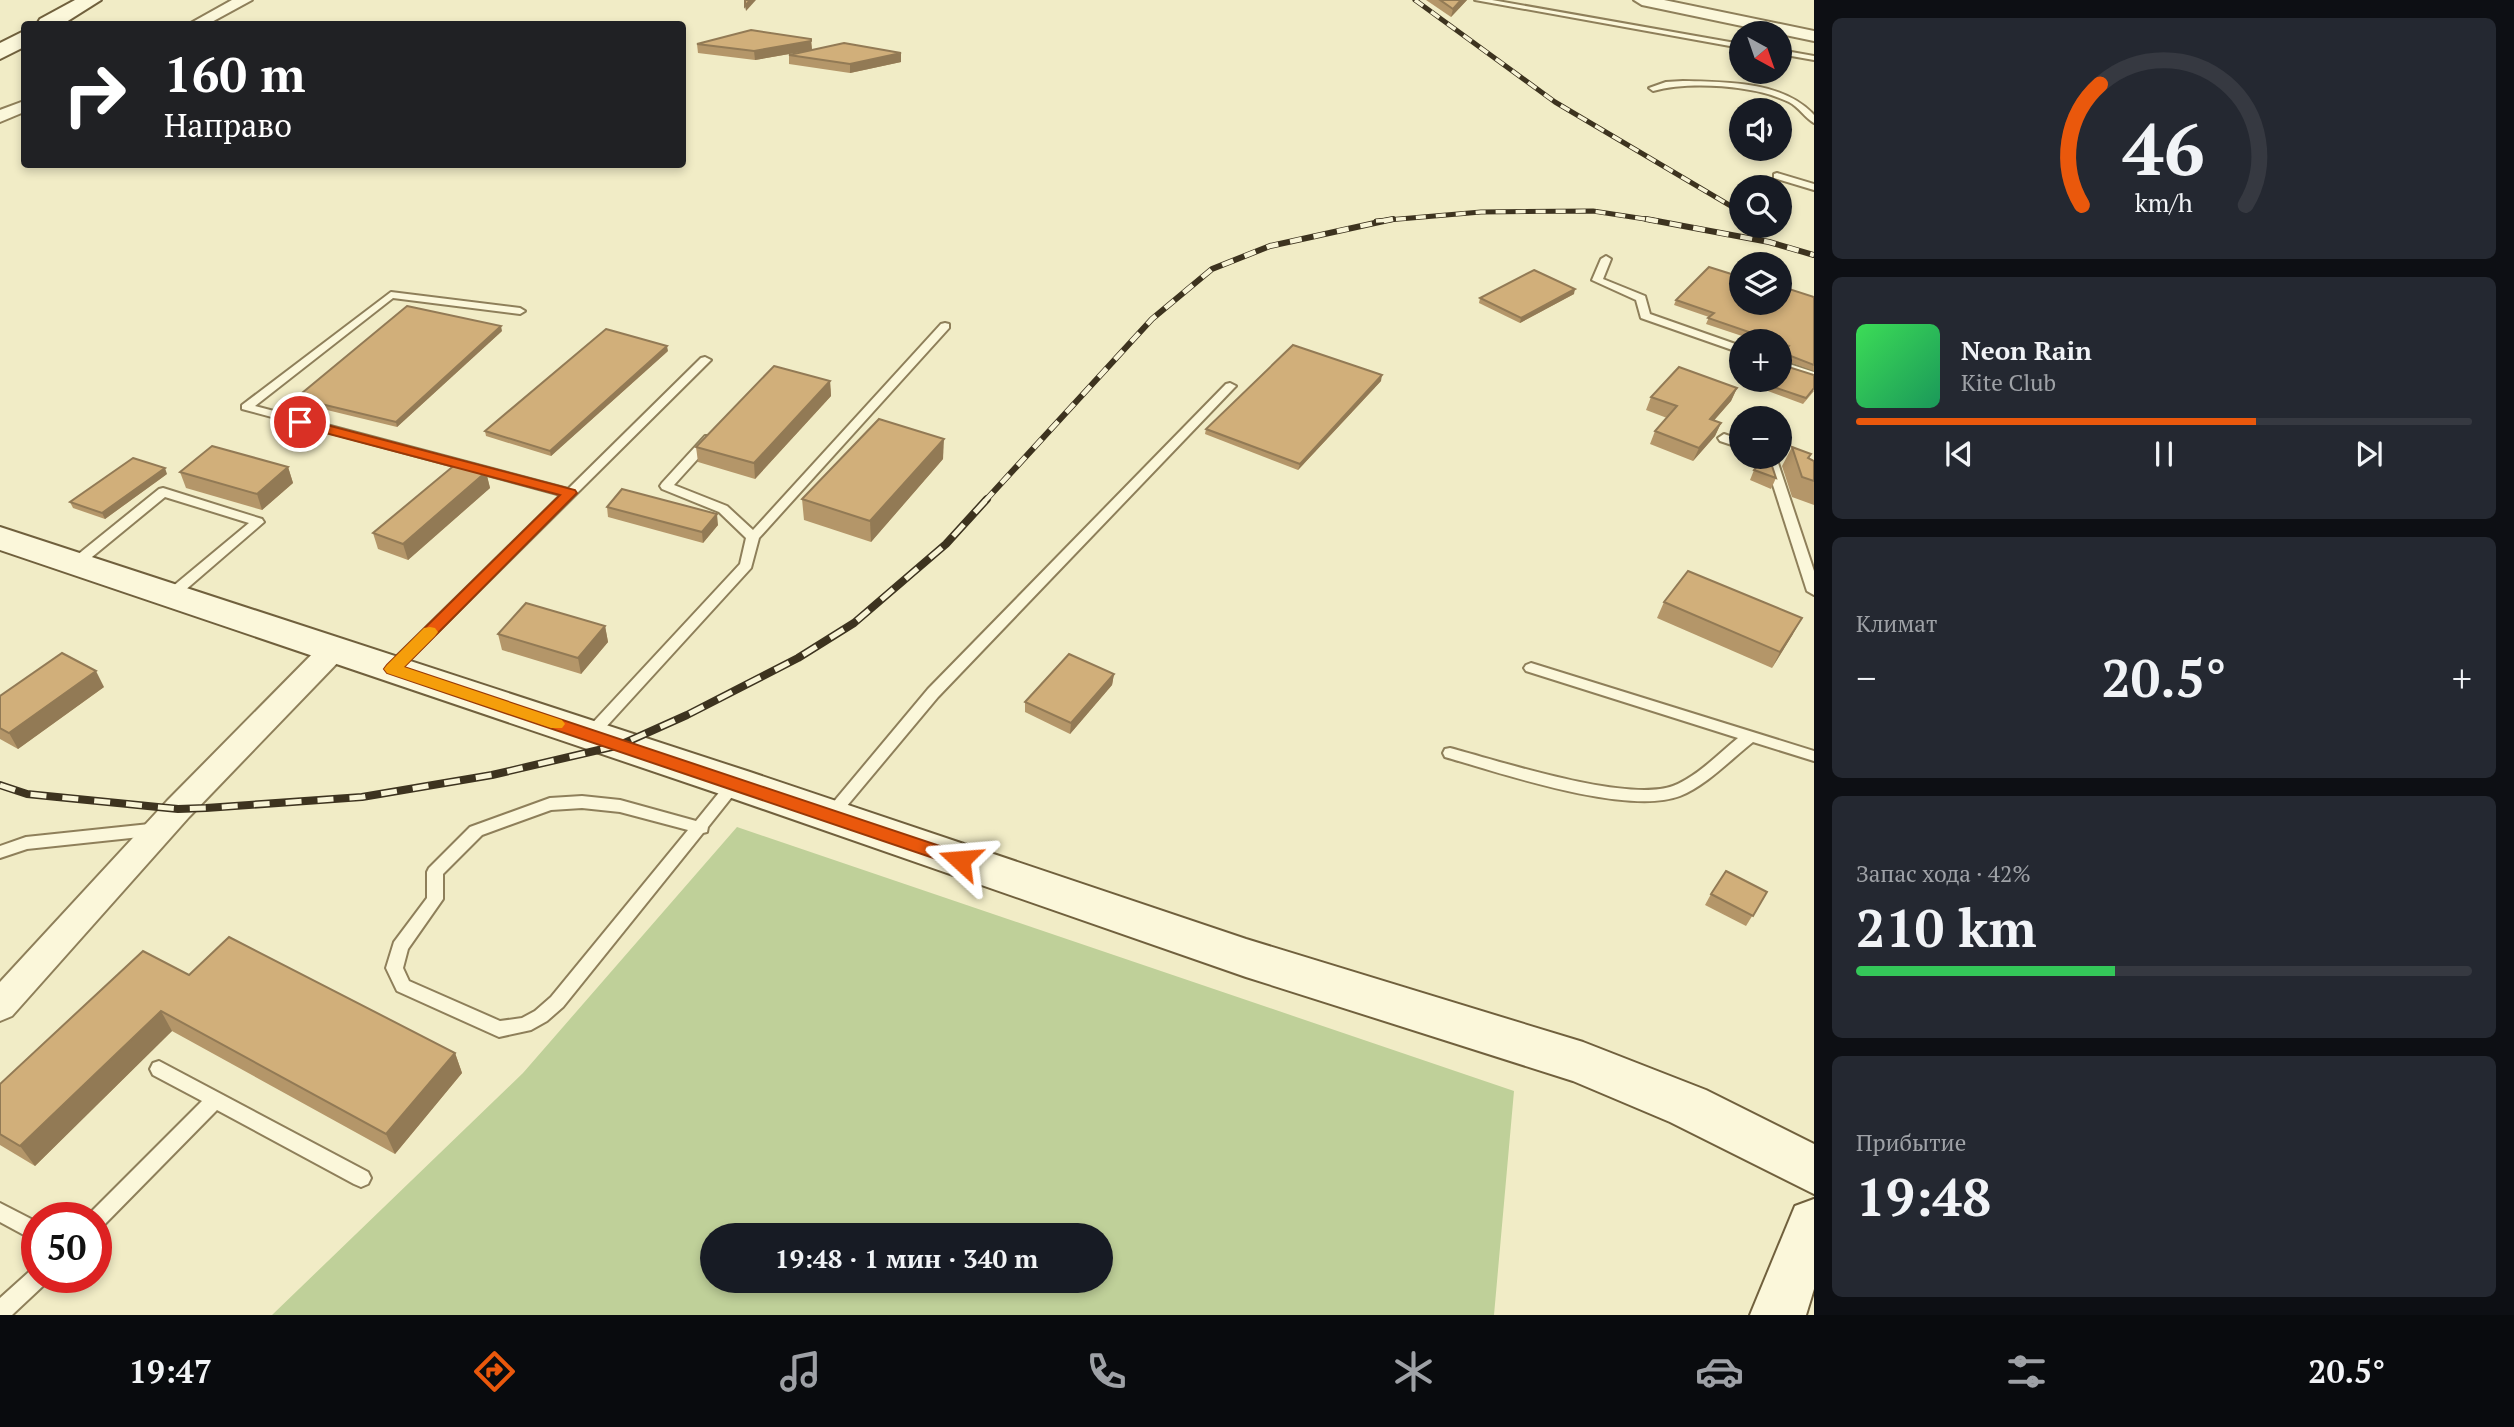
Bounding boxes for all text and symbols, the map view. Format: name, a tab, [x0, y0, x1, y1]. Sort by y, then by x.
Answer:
north arrow	[1729, 21, 1792, 84]
map controls	[1729, 21, 1792, 469]
text: 160 m	[164, 41, 306, 106]
icon: right	[49, 49, 140, 140]
button: sound	[1729, 98, 1792, 161]
text: 46	[2123, 99, 2205, 196]
text: Направо	[164, 104, 292, 146]
button: search	[1729, 175, 1792, 238]
text: km/h	[2135, 186, 2193, 219]
button: layers	[1729, 252, 1792, 315]
button: +	[1729, 329, 1792, 392]
text: Neon Rain	[1961, 333, 2092, 367]
text: Kite Club	[1961, 367, 2056, 398]
pin	[270, 392, 330, 452]
icon: arrive	[281, 403, 319, 441]
button: −	[1729, 406, 1792, 469]
icon: previous	[1940, 435, 1978, 473]
icon: pause	[2145, 435, 2183, 473]
icon: next	[2350, 435, 2388, 473]
text: Климат	[1856, 608, 1937, 639]
text: 20.5°	[2101, 643, 2227, 712]
text: −	[1856, 653, 1876, 703]
text: +	[2452, 653, 2472, 703]
position arrow	[923, 823, 997, 897]
text: Запас хода · 42%	[1856, 858, 2031, 889]
text: 210 km	[1856, 893, 2037, 962]
text: Прибытие	[1856, 1127, 1966, 1158]
text: 19:48	[1856, 1162, 1991, 1231]
speed limit sign: 50	[21, 1202, 112, 1293]
text: 19:48 · 1 мин · 340 m	[775, 1241, 1038, 1275]
icon: directions	[470, 1347, 519, 1396]
icon: music	[776, 1347, 825, 1396]
icon: phone	[1082, 1347, 1131, 1396]
icon: climate	[1389, 1347, 1438, 1396]
icon: car	[1695, 1347, 1744, 1396]
icon: filters	[2002, 1347, 2051, 1396]
text: 19:47	[129, 1350, 212, 1392]
text: 20.5°	[2308, 1350, 2385, 1392]

